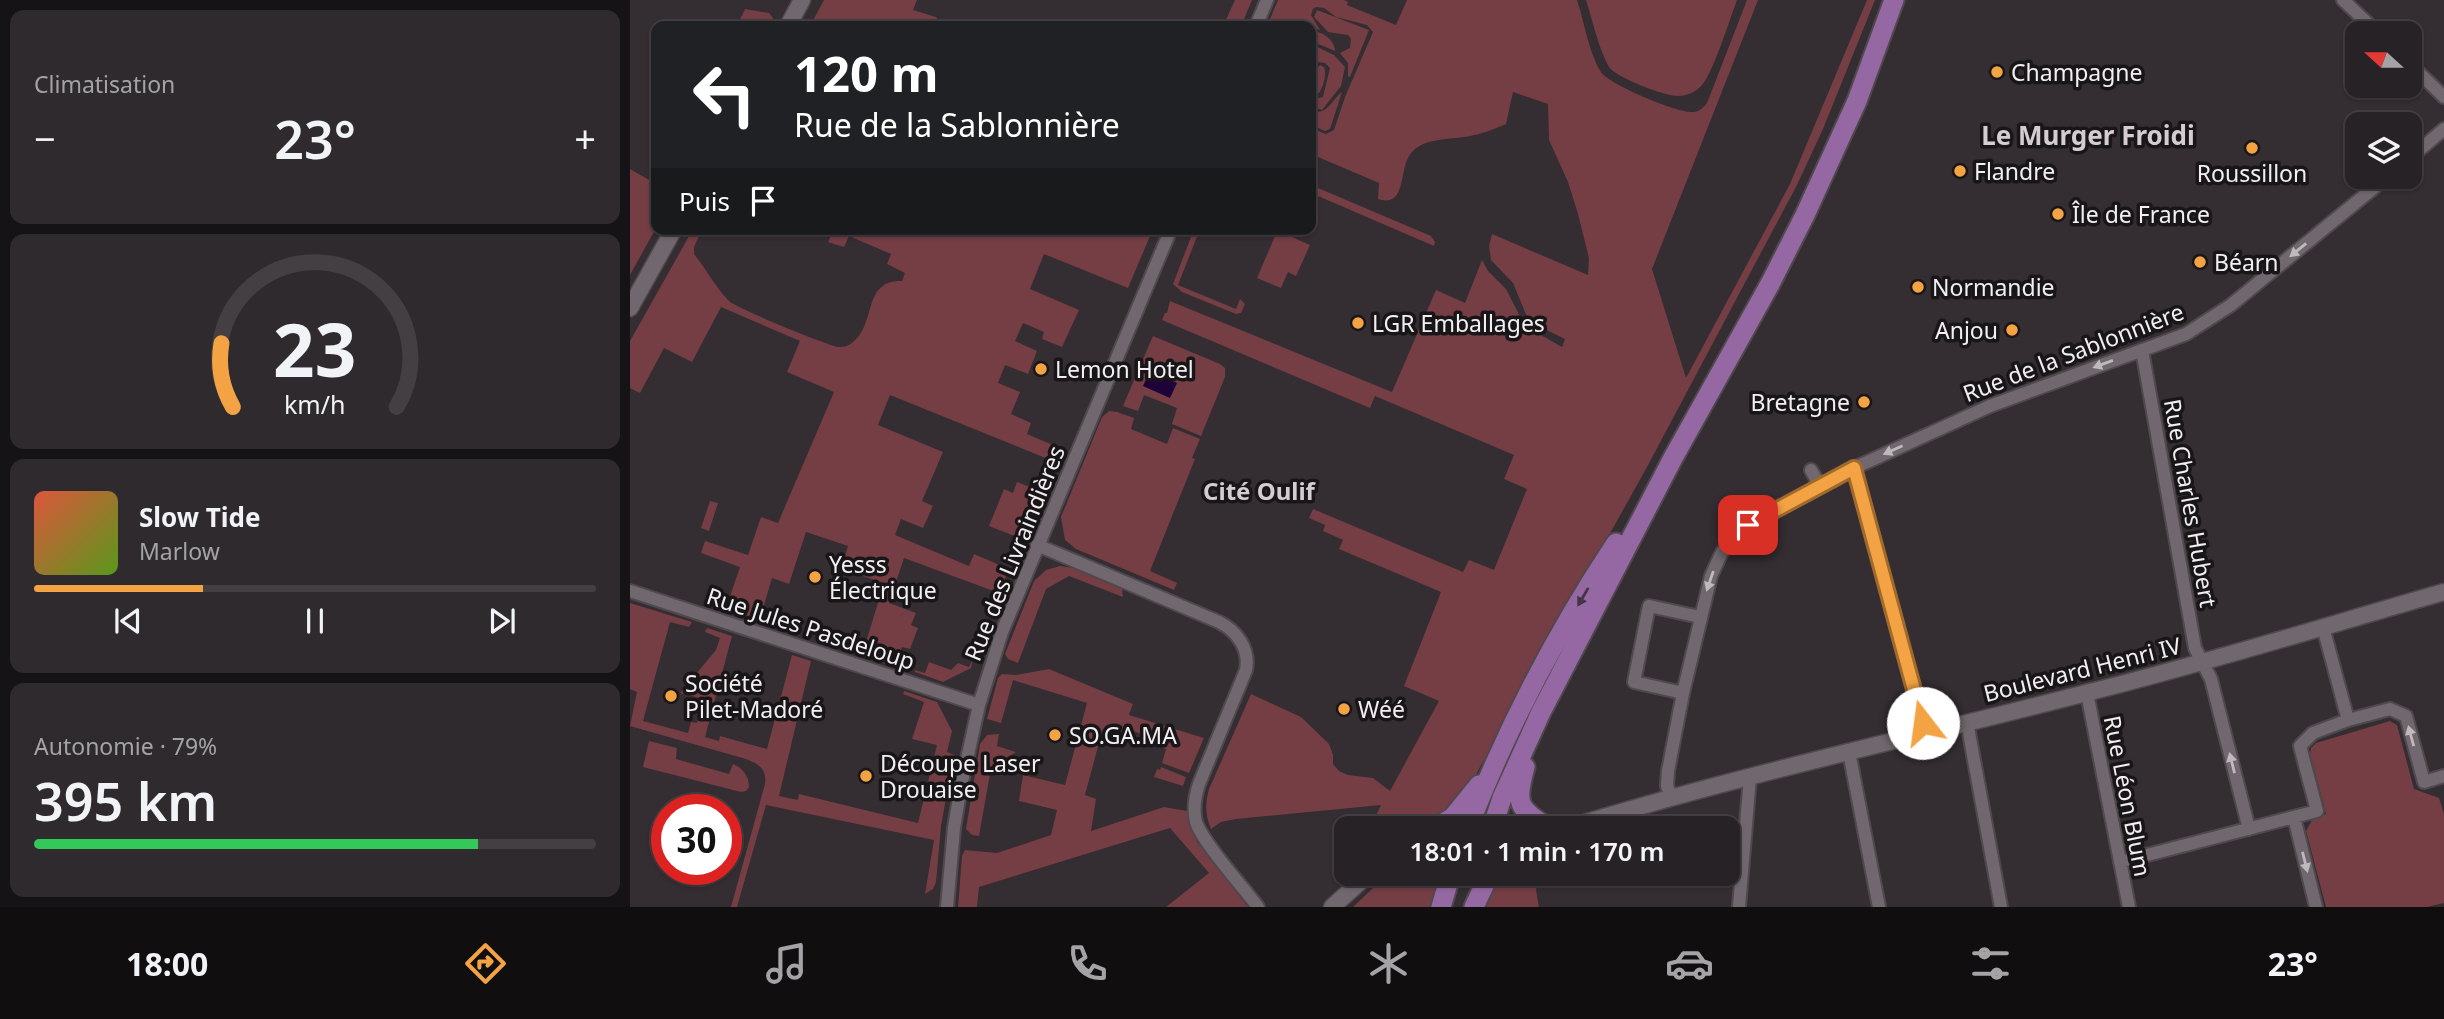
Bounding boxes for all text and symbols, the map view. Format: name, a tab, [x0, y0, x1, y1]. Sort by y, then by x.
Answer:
north arrow	[2345, 21, 2422, 98]
map controls	[2345, 21, 2422, 189]
text: 120 m	[794, 40, 939, 106]
icon: left	[679, 49, 770, 140]
place label: Champagne	[2011, 56, 2143, 88]
marker: Champagne	[1989, 64, 2005, 80]
text: Climatisation	[34, 68, 175, 100]
text: 23°	[274, 103, 356, 174]
text: Rue de la Sablonnière	[794, 103, 1120, 146]
text: −	[34, 112, 56, 164]
text: +	[574, 112, 596, 164]
button: layers	[2345, 112, 2422, 189]
district label: Le Murger Froidi	[1981, 117, 2195, 153]
marker: Roussillon	[2244, 140, 2260, 156]
place label: Flandre	[1974, 155, 2055, 187]
place label: Roussillon	[2197, 157, 2307, 189]
marker: Flandre	[1952, 163, 1968, 179]
icon: arrive	[744, 182, 782, 220]
text: Puis	[679, 183, 730, 219]
place label: Île de France	[2072, 198, 2210, 230]
marker: Île de France	[2050, 206, 2066, 222]
one-way arrow	[2289, 242, 2306, 257]
place label: Béarn	[2214, 246, 2279, 278]
marker: Béarn	[2192, 254, 2208, 270]
place label: Normandie	[1932, 271, 2055, 303]
marker: Normandie	[1910, 279, 1926, 295]
street label: Rue de la Sablonnière	[1958, 295, 2188, 409]
text: 23	[273, 300, 357, 399]
place label: LGR Emballages	[1372, 307, 1545, 339]
place label: Anjou	[1935, 314, 1998, 346]
marker: LGR Emballages	[1350, 315, 1366, 331]
marker: Anjou	[2004, 322, 2020, 338]
place label: Lemon Hotel	[1055, 353, 1194, 385]
one-way arrow	[2093, 359, 2114, 370]
marker: Lemon Hotel	[1033, 361, 1049, 377]
place label: Bretagne	[1751, 386, 1850, 418]
text: km/h	[284, 387, 346, 421]
marker: Bretagne	[1856, 394, 1872, 410]
street label: Rue Charles Hubert	[2157, 396, 2225, 610]
street label: Rue des Livraindières	[956, 441, 1072, 665]
one-way arrow	[1883, 444, 1903, 456]
district label: Cité Oulif	[1203, 474, 1317, 507]
pin	[1718, 495, 1778, 555]
text: Slow Tide	[139, 499, 261, 535]
icon: arrive	[1729, 506, 1767, 544]
text: Marlow	[139, 535, 220, 567]
place label: Yesss Électrique	[829, 548, 937, 606]
marker: Yesss Électrique	[807, 569, 823, 585]
one-way arrow	[1704, 570, 1715, 591]
street label: Rue Jules Pasdeloup	[703, 579, 919, 677]
one-way arrow	[1577, 588, 1589, 607]
icon: previous	[109, 602, 147, 640]
icon: pause	[296, 602, 334, 640]
icon: next	[483, 602, 521, 640]
street label: Boulevard Henri IV	[1980, 629, 2184, 709]
place label: Société Pilet-Madoré	[685, 667, 823, 725]
position arrow	[1886, 686, 1960, 760]
marker: Société Pilet-Madoré	[663, 688, 679, 704]
place label: Wéé	[1358, 693, 1405, 725]
marker: Wéé	[1336, 701, 1352, 717]
street label: Rue Léon Blum	[2097, 713, 2159, 879]
place label: SO.GA.MA	[1069, 719, 1177, 751]
one-way arrow	[2405, 725, 2416, 747]
marker: SO.GA.MA	[1047, 727, 1063, 743]
text: Autonomie · 79%	[34, 730, 217, 762]
place label: Découpe Laser Drouaise	[880, 747, 1041, 805]
one-way arrow	[2226, 752, 2237, 774]
text: 395 km	[34, 765, 217, 836]
marker: Découpe Laser Drouaise	[858, 768, 874, 784]
speed limit sign: 30	[651, 794, 742, 885]
text: 18:01 · 1 min · 170 m	[1410, 833, 1664, 869]
one-way arrow	[2300, 851, 2311, 873]
icon: directions	[461, 939, 510, 988]
icon: music	[762, 939, 811, 988]
icon: phone	[1063, 939, 1112, 988]
icon: climate	[1364, 939, 1413, 988]
icon: car	[1665, 939, 1714, 988]
icon: filters	[1966, 939, 2015, 988]
text: 18:00	[126, 942, 208, 985]
text: 23°	[2268, 942, 2318, 985]

